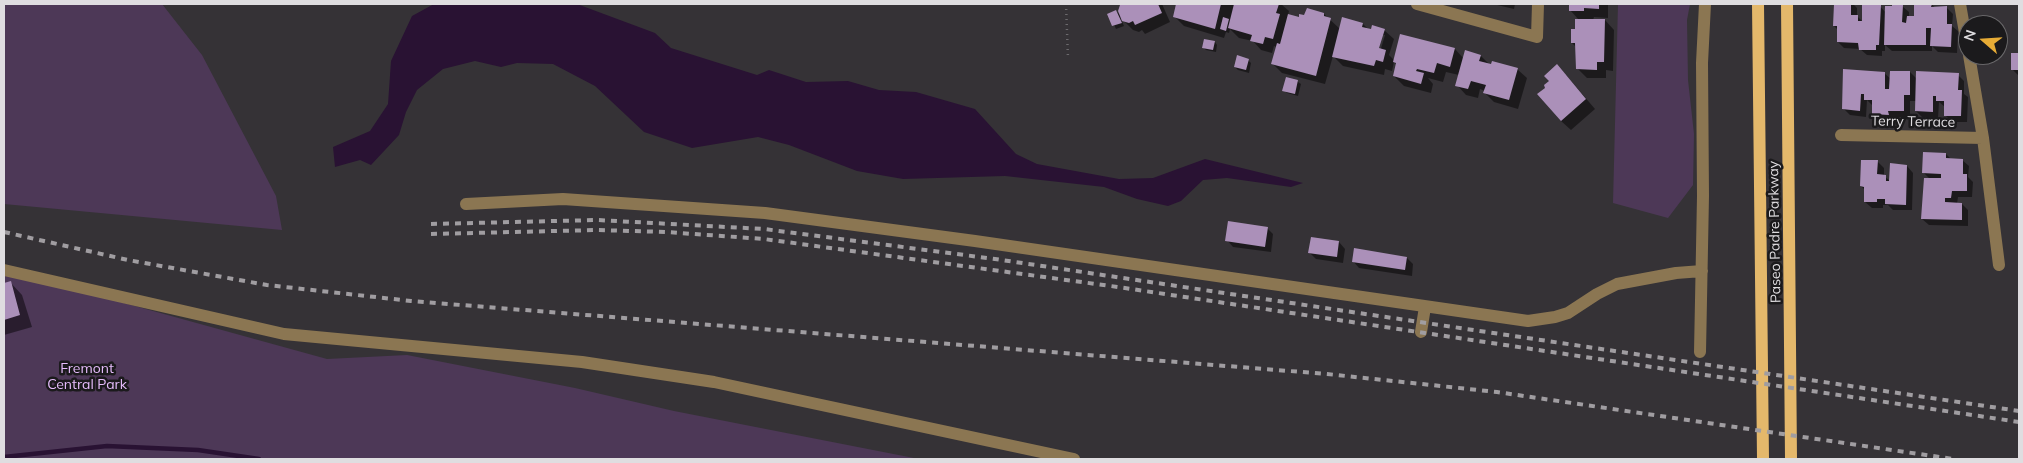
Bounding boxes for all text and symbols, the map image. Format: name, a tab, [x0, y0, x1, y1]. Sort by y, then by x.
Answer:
north arrow	[1958, 15, 2008, 65]
text: N	[1960, 28, 1980, 43]
street label: Terry Terrace	[1871, 113, 1955, 131]
street label: Paseo Padre Parkway	[1765, 161, 1785, 303]
park label: Fremont Central Park	[47, 361, 127, 394]

